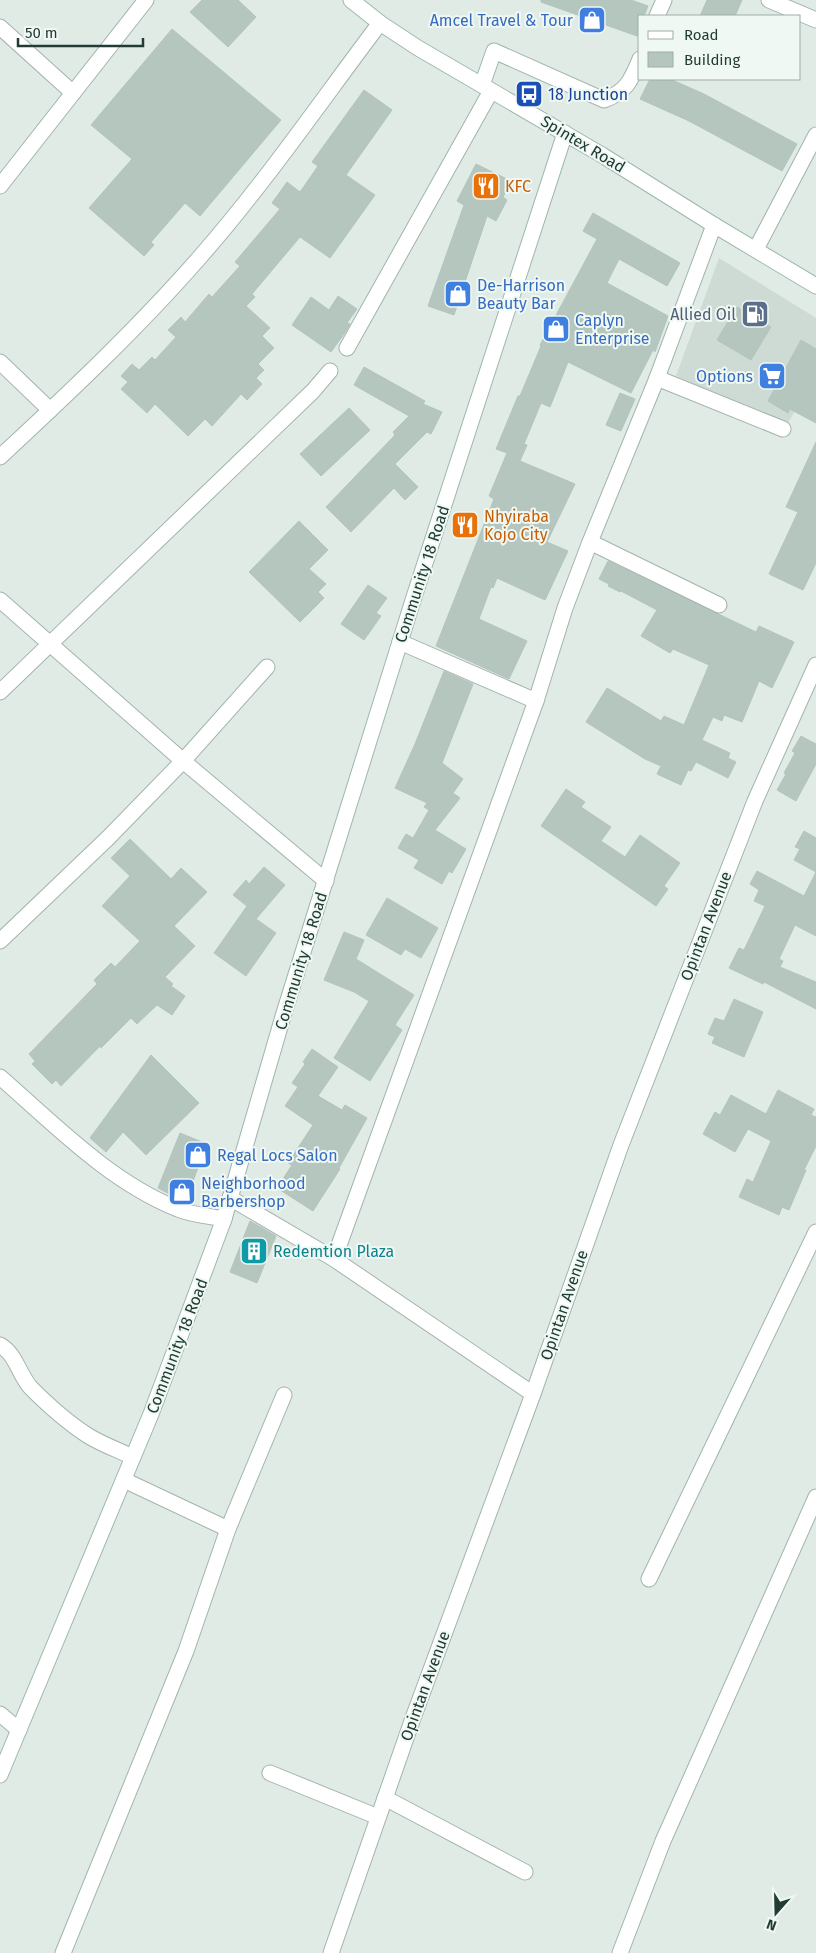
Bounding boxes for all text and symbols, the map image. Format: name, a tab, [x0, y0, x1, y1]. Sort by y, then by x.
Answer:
shop icon: Amcel Travel & Tour	[577, 5, 607, 35]
place label: Amcel Travel & Tour	[430, 11, 574, 30]
scale bar	[18, 15, 142, 47]
legend	[638, 15, 801, 80]
text: 50 m	[25, 24, 58, 42]
text: Road	[684, 26, 719, 44]
text: Building	[684, 51, 740, 69]
bus stop icon: 18 Junction	[514, 79, 544, 109]
place label: 18 Junction	[548, 85, 628, 104]
street label: Spintex Road	[537, 111, 629, 177]
restaurant icon: KFC	[471, 171, 501, 201]
place label: KFC	[505, 177, 531, 196]
place label: De-Harrison Beauty Bar	[477, 276, 565, 313]
shop icon: De-Harrison Beauty Bar	[443, 279, 473, 309]
fuel station icon: Allied Oil	[740, 299, 770, 329]
place label: Allied Oil	[670, 305, 736, 324]
place label: Caplyn Enterprise	[575, 311, 650, 348]
shop icon: Caplyn Enterprise	[541, 314, 571, 344]
supermarket icon: Options	[757, 361, 787, 391]
place label: Options	[696, 367, 753, 386]
street label: Community 18 Road	[391, 503, 453, 645]
place label: Nhyiraba Kojo City	[484, 507, 549, 544]
restaurant icon: Nhyiraba Kojo City	[450, 510, 480, 540]
street label: Opintan Avenue	[676, 869, 736, 983]
street label: Community 18 Road	[271, 890, 331, 1032]
shop icon: Regal Locs Salon	[183, 1140, 213, 1170]
place label: Regal Locs Salon	[217, 1146, 338, 1165]
place label: Neighborhood Barbershop	[201, 1174, 306, 1211]
shop icon: Neighborhood Barbershop	[167, 1177, 197, 1207]
building icon: Redemtion Plaza	[239, 1236, 269, 1266]
place label: Redemtion Plaza	[273, 1242, 394, 1261]
street label: Opintan Avenue	[536, 1247, 592, 1363]
street label: Community 18 Road	[142, 1276, 212, 1416]
street label: Opintan Avenue	[396, 1628, 454, 1744]
north arrow	[751, 1888, 801, 1938]
text: N	[764, 1915, 779, 1934]

